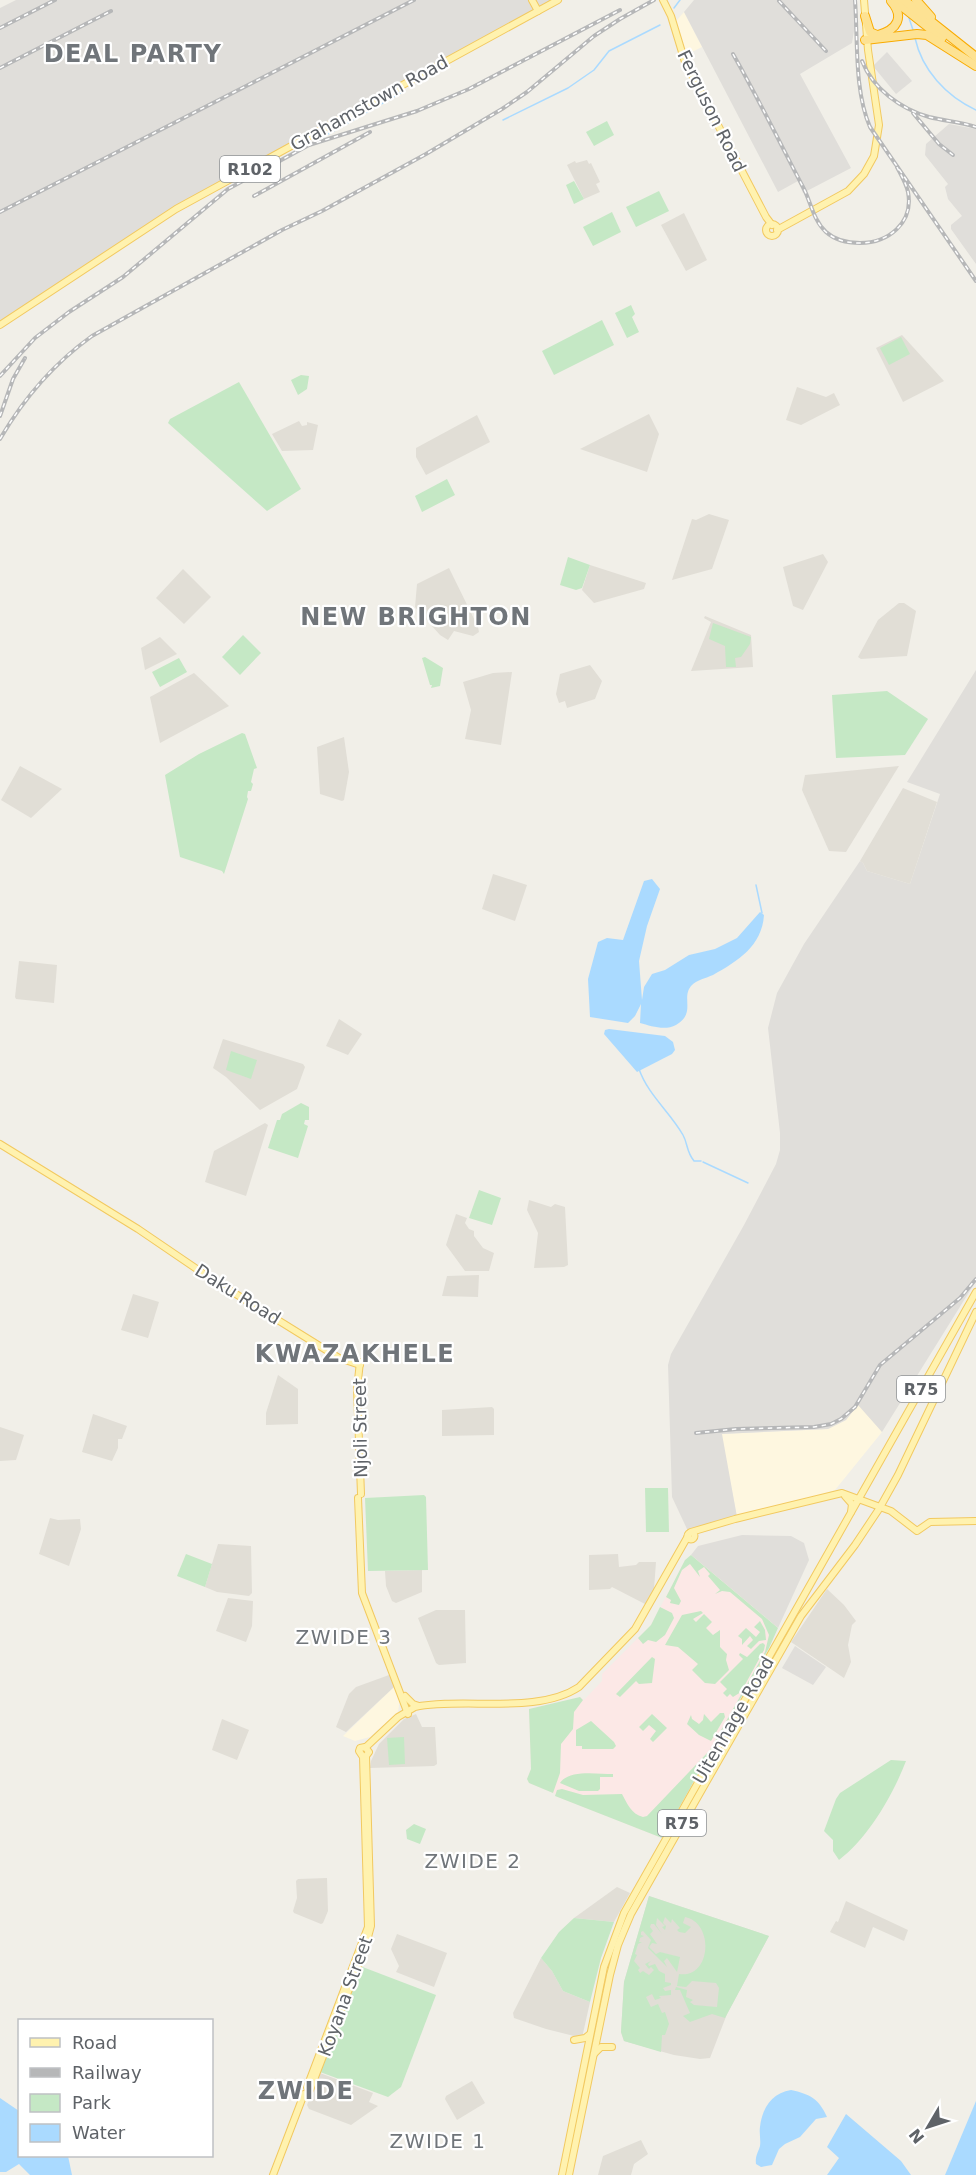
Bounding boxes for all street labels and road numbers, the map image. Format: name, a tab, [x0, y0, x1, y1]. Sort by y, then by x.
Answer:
street label: Ferguson Road	[673, 47, 751, 175]
street label: Grahamstown Road	[287, 51, 451, 155]
road number: R102	[220, 156, 280, 182]
street label: Daku Road	[191, 1259, 285, 1329]
road number: R75	[897, 1376, 945, 1402]
street label: Njoli Street	[349, 1378, 371, 1478]
street label: Uitenhage Road	[688, 1653, 778, 1787]
road number: R75	[658, 1810, 706, 1836]
street label: Koyana Street	[314, 1933, 376, 2059]

